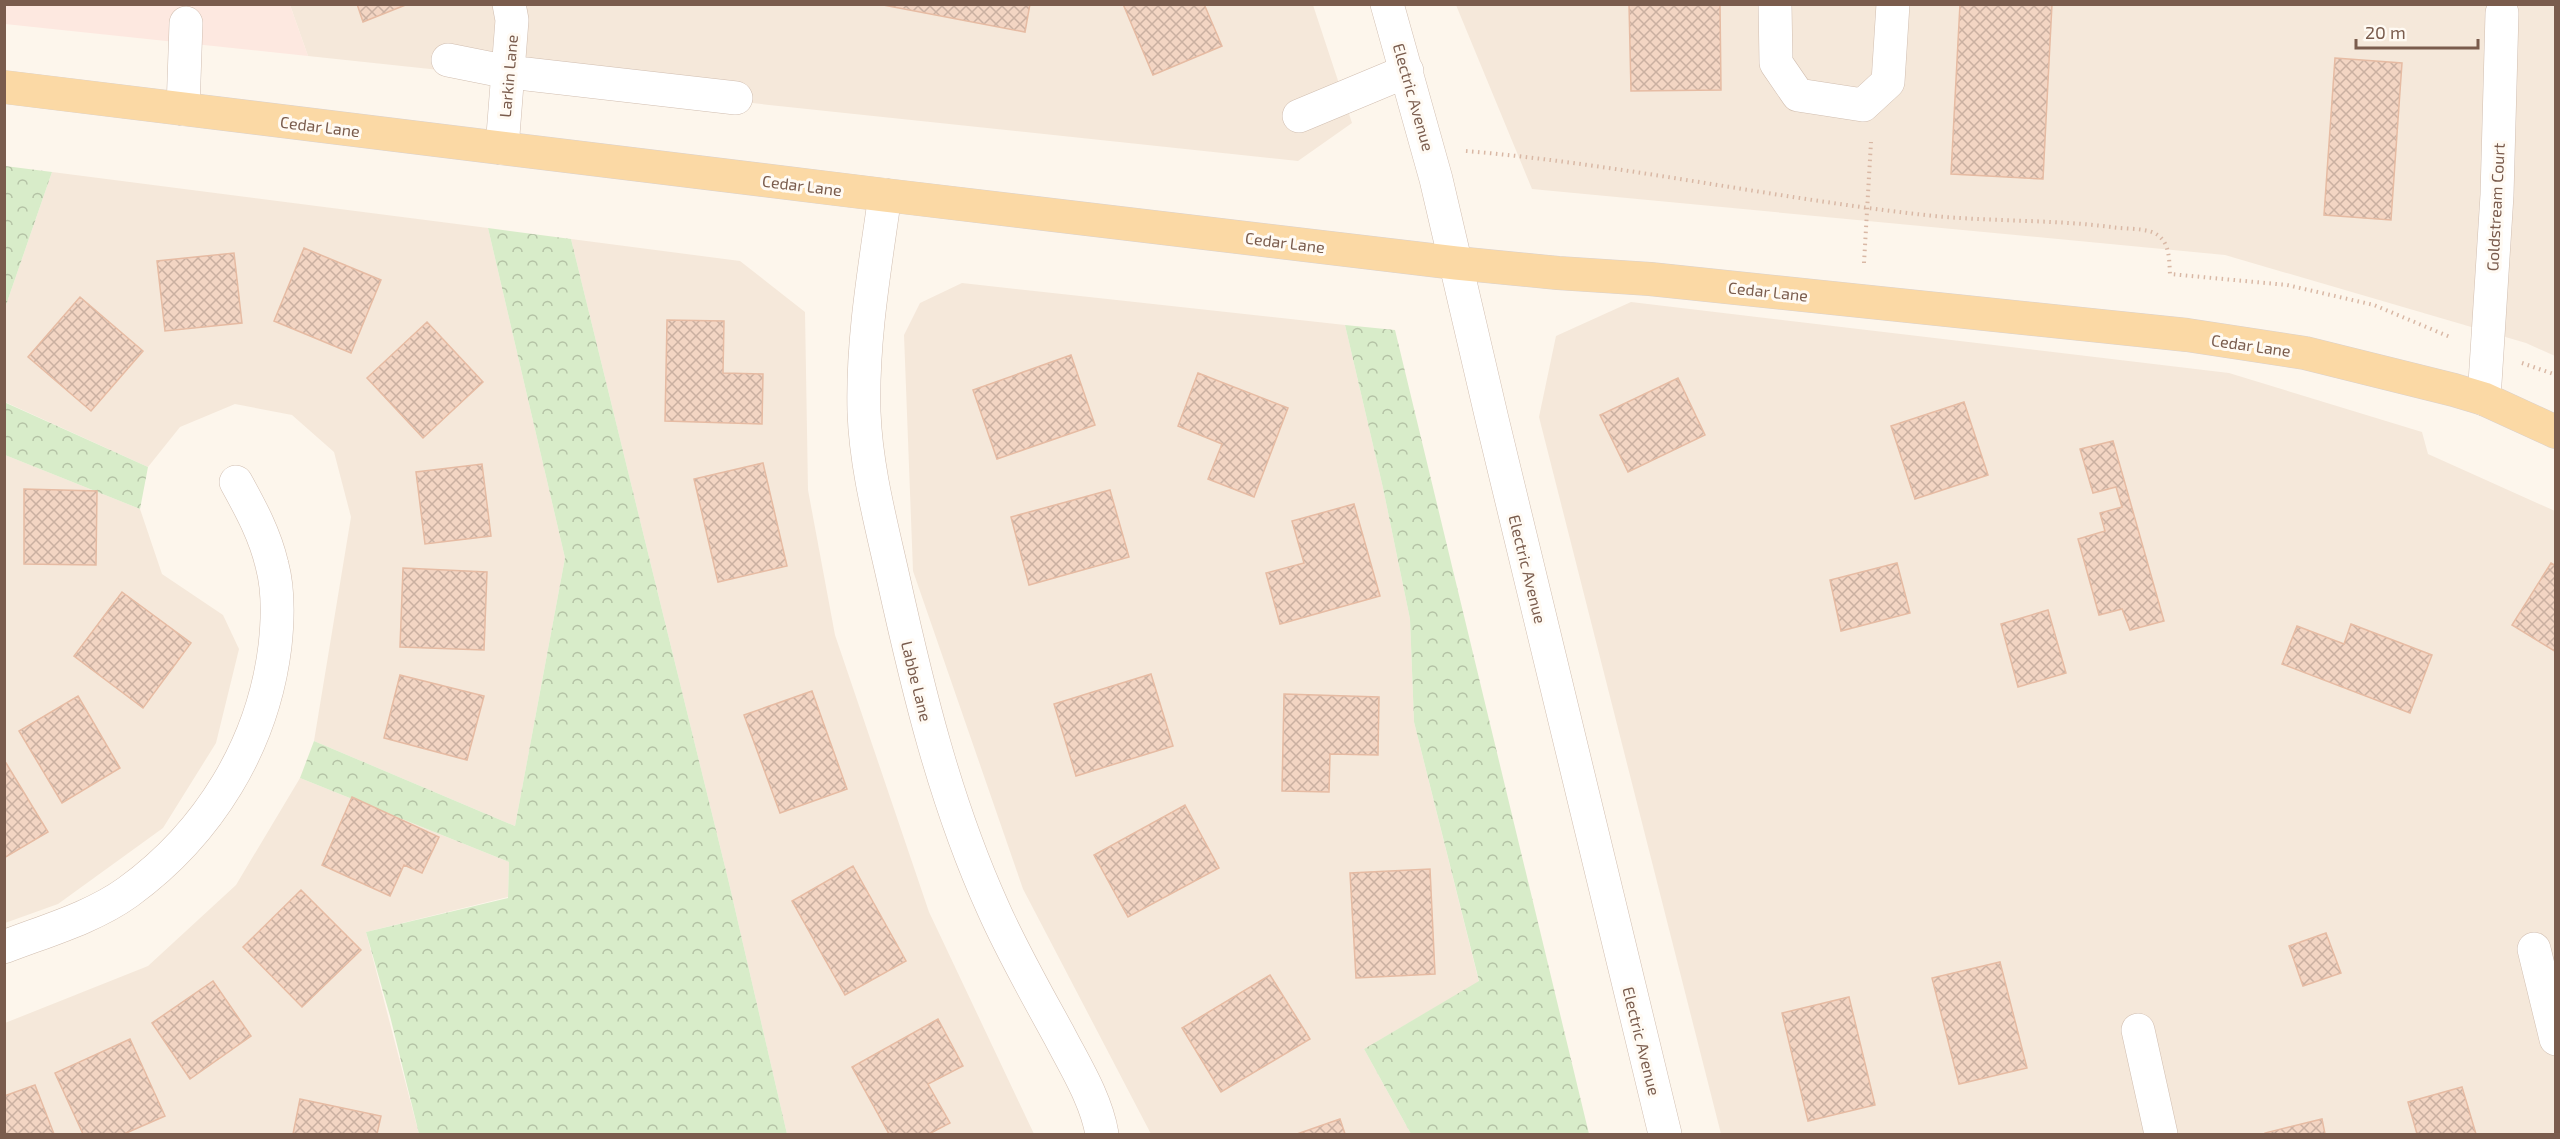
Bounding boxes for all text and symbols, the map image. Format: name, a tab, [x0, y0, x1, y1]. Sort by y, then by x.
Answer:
scale bar	[2356, 12, 2478, 50]
text: 20 m	[2365, 21, 2406, 43]
street label: Larkin Lane	[495, 34, 521, 118]
street label: Electric Avenue	[1390, 41, 1438, 153]
street label: Cedar Lane	[279, 112, 361, 140]
street label: Goldstream Court	[2482, 142, 2508, 272]
street label: Cedar Lane	[761, 171, 843, 199]
street label: Cedar Lane	[1244, 228, 1326, 256]
street label: Cedar Lane	[1727, 277, 1809, 305]
street label: Cedar Lane	[2210, 330, 2292, 360]
street label: Electric Avenue	[1505, 513, 1551, 625]
street label: Labbe Lane	[898, 639, 936, 723]
street label: Electric Avenue	[1619, 985, 1665, 1097]

